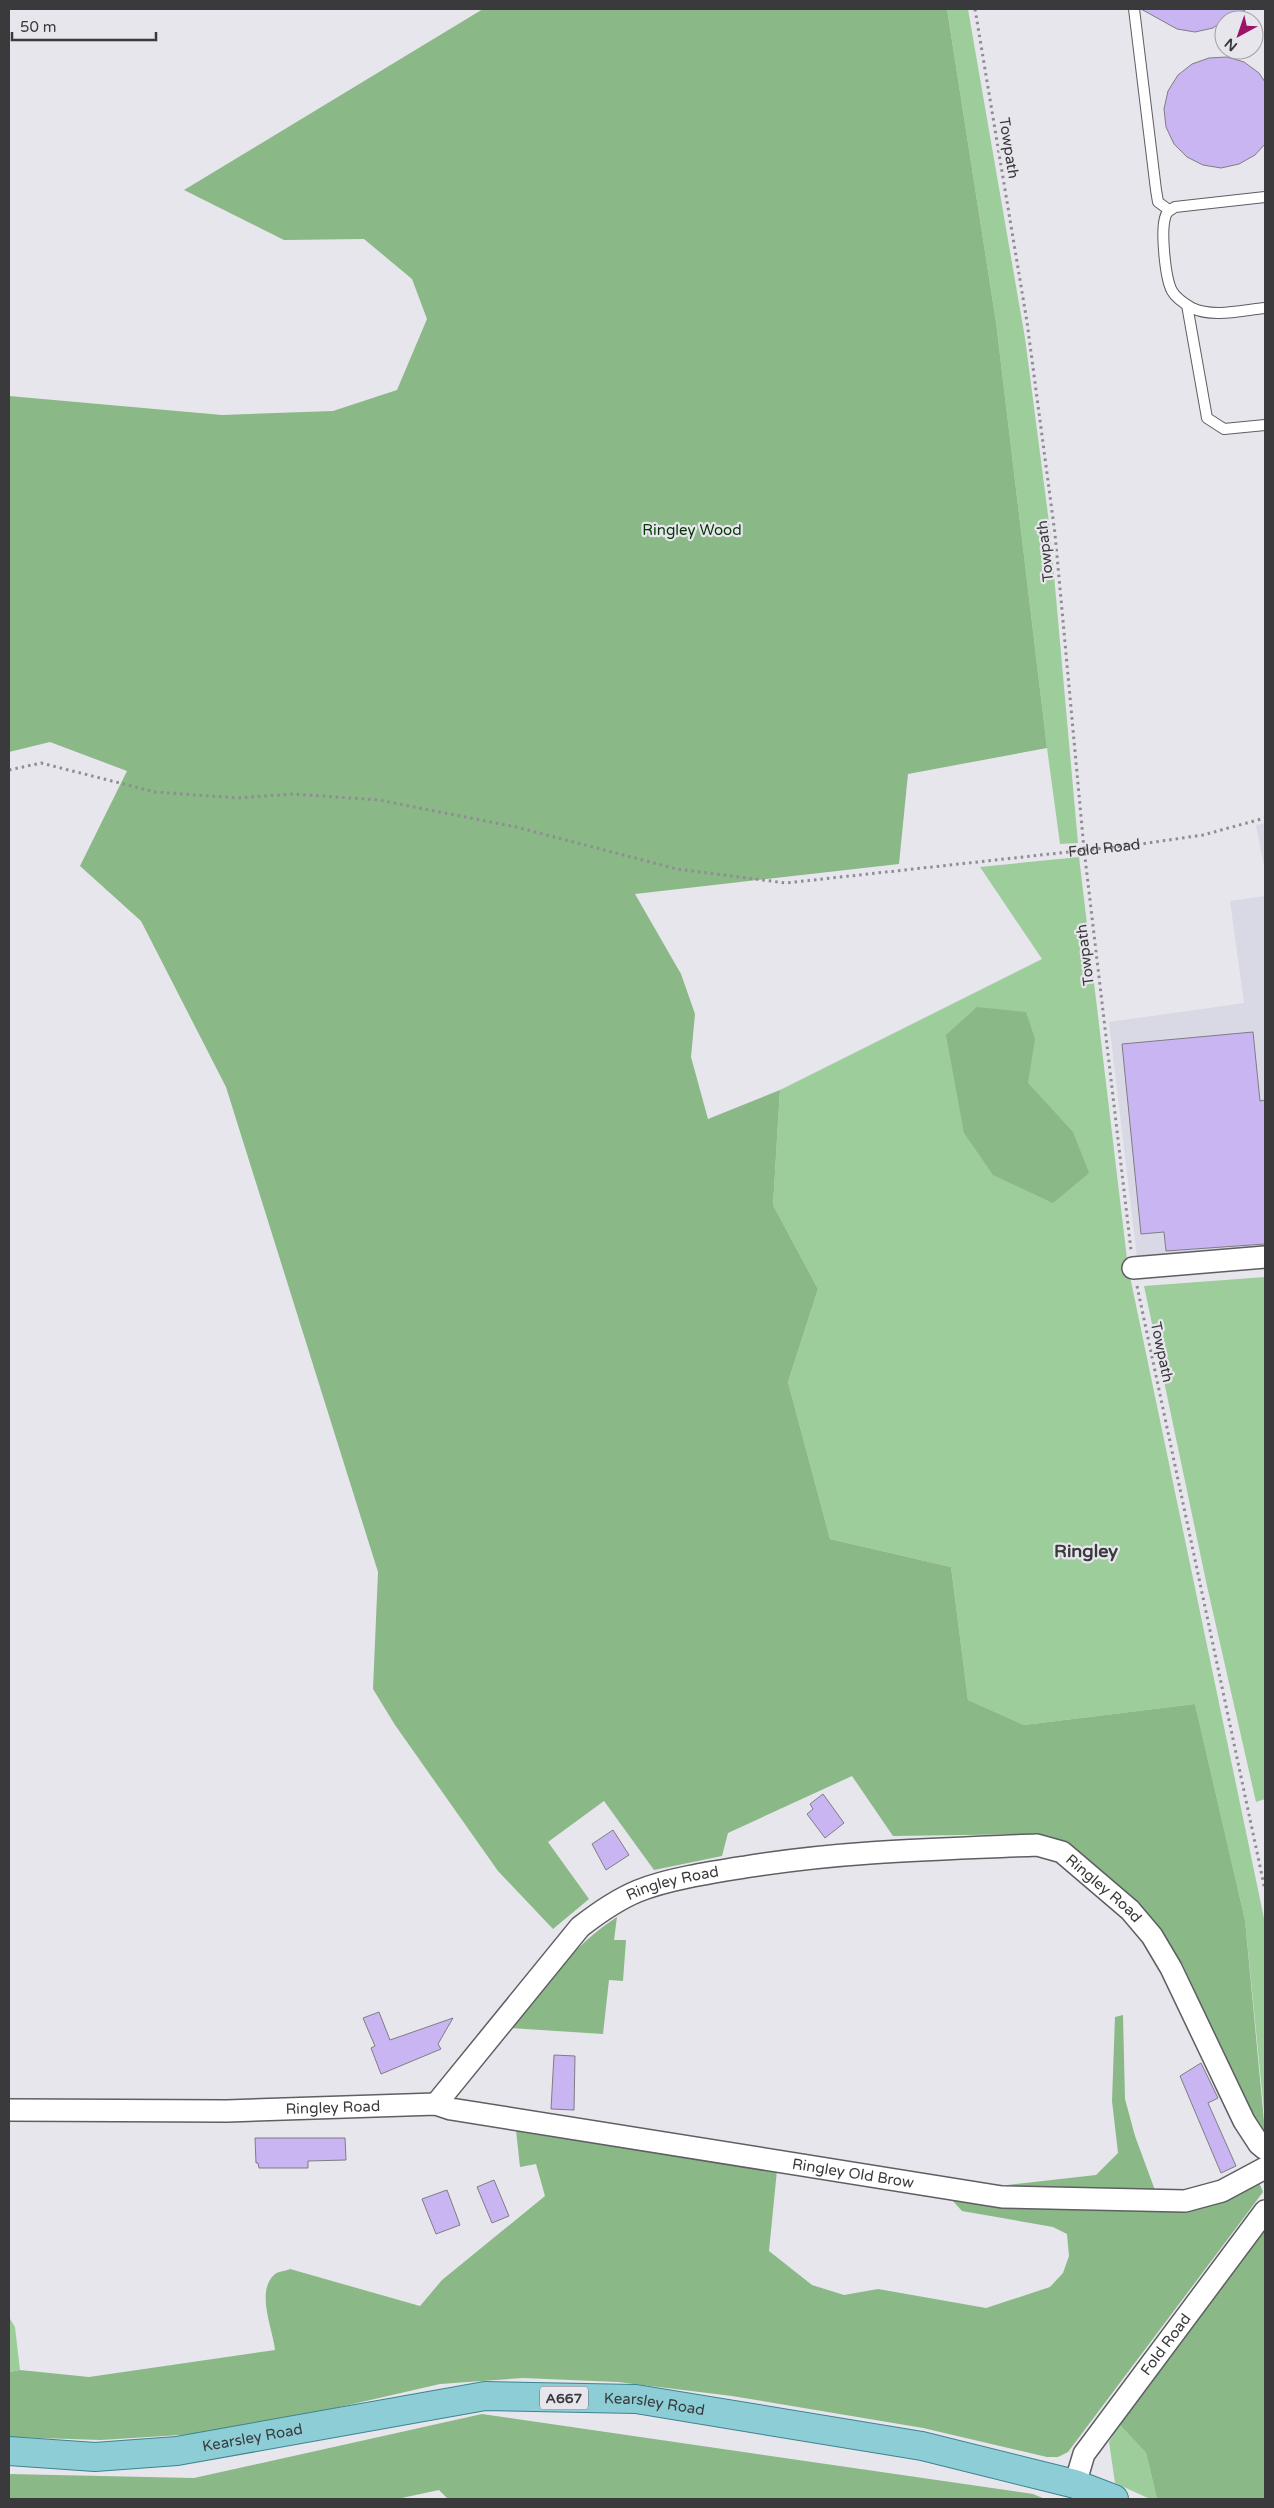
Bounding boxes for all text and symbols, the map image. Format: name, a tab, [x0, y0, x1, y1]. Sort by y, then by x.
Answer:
scale bar	[12, 10, 156, 42]
north arrow	[1214, 10, 1264, 60]
text: 50 m	[20, 18, 57, 36]
text: N	[1221, 34, 1241, 55]
street label: Towpath	[995, 116, 1023, 180]
street label: Towpath	[1033, 519, 1057, 583]
park label: Ringley Wood	[642, 521, 742, 539]
street label: Fold Road	[1067, 835, 1141, 861]
street label: Towpath	[1072, 923, 1098, 987]
street label: Towpath	[1147, 1320, 1177, 1384]
district label: Ringley	[1054, 1540, 1118, 1562]
street label: Ringley Road	[1062, 1850, 1146, 1926]
street label: Ringley Road	[623, 1862, 720, 1904]
street label: Ringley Road	[285, 2097, 381, 2118]
street label: Ringley Old Brow	[791, 2155, 915, 2192]
street label: Fold Road	[1137, 2310, 1195, 2379]
road number: A667	[540, 2386, 588, 2410]
street label: Kearsley Road	[604, 2389, 706, 2419]
street label: Kearsley Road	[201, 2420, 304, 2455]

